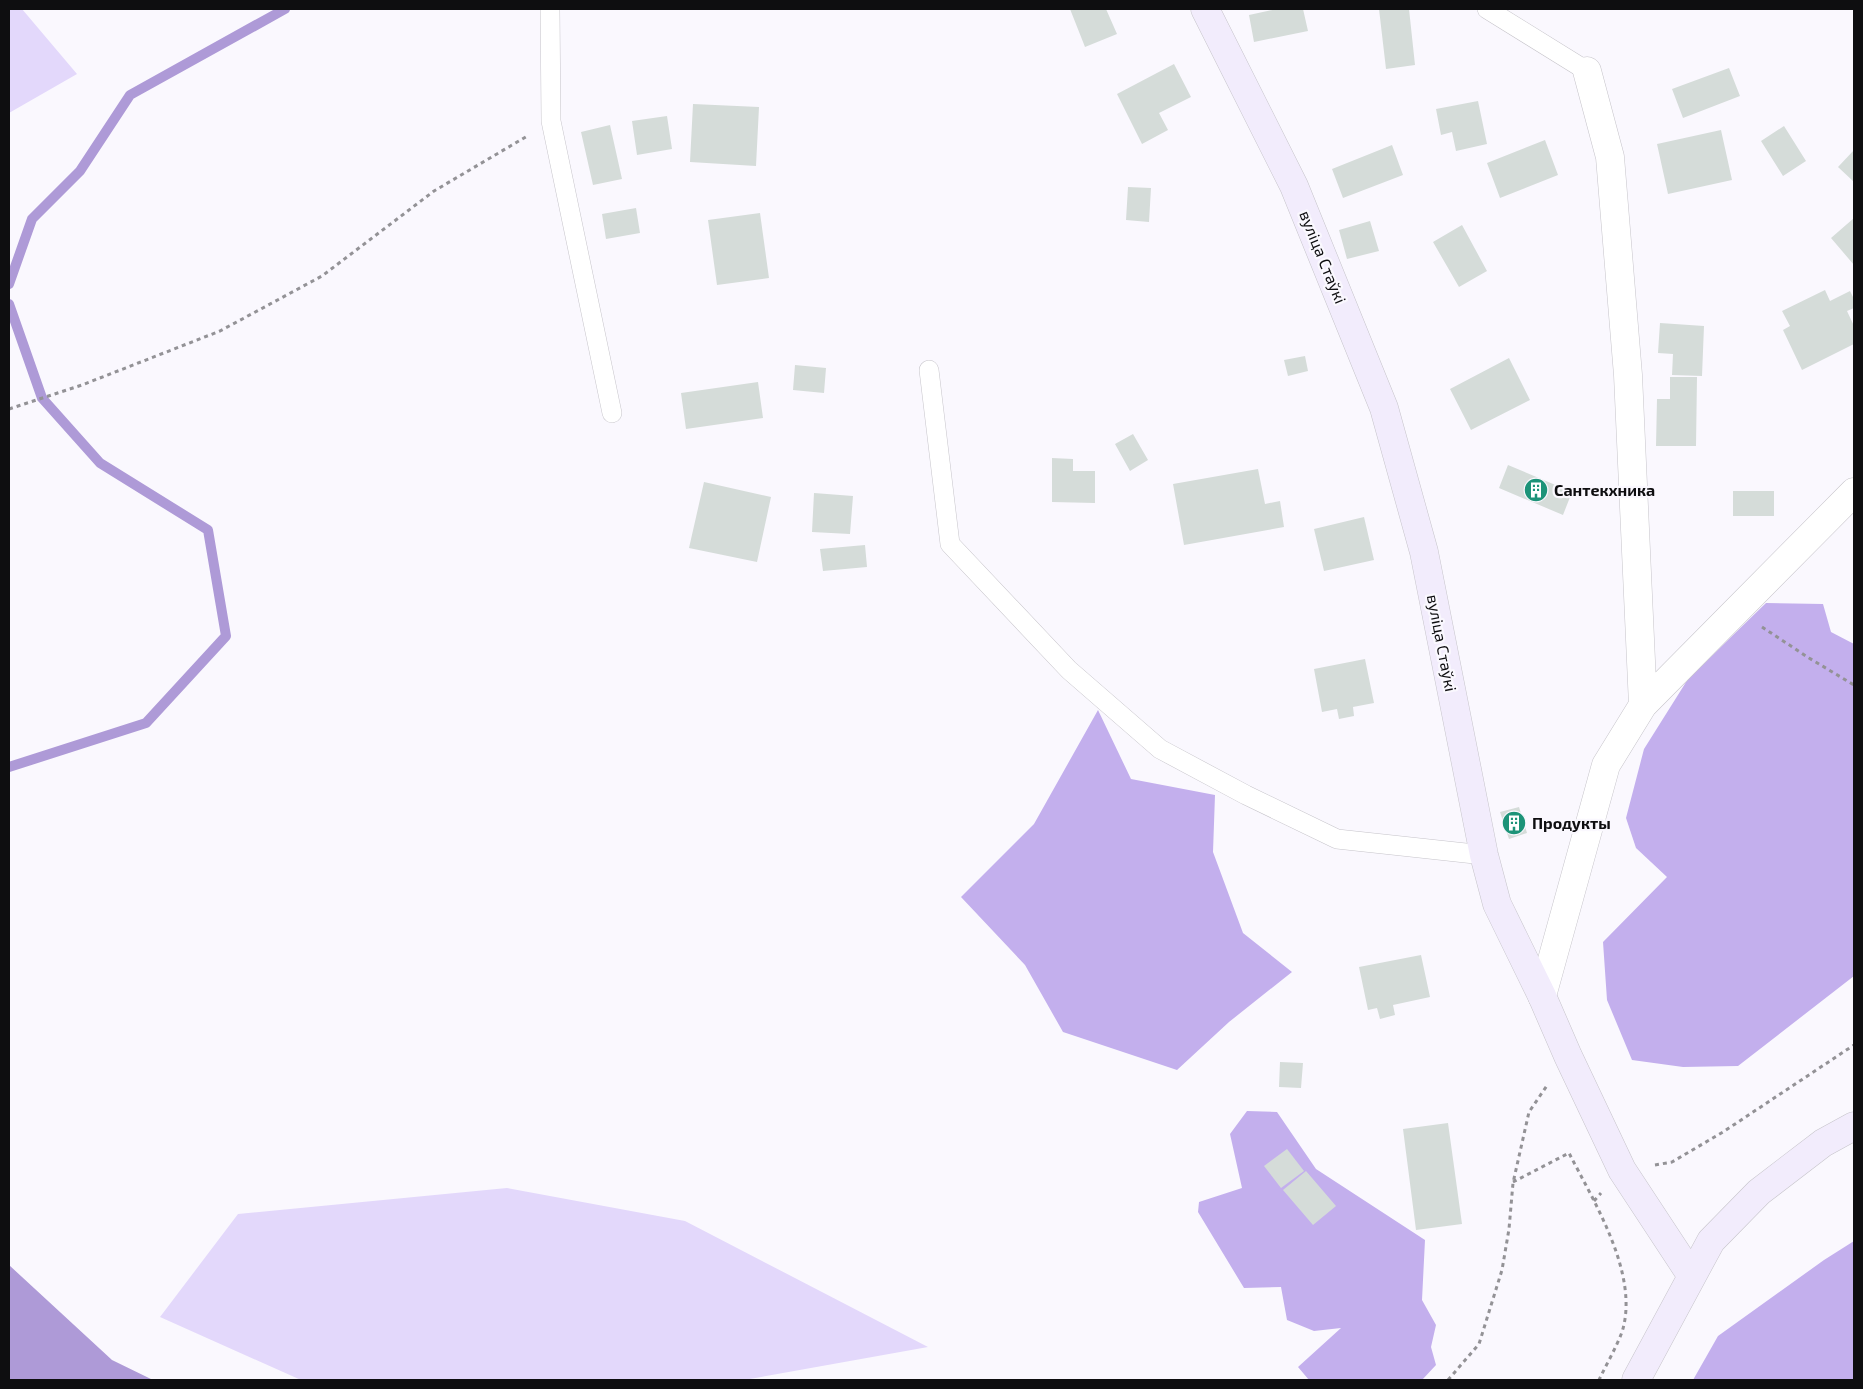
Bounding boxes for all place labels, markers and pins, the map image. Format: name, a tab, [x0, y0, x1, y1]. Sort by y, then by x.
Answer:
building icon: Сантекхника	[1523, 477, 1549, 503]
place label: Сантекхника	[1554, 480, 1655, 499]
building icon: Продукты	[1501, 810, 1527, 836]
place label: Продукты	[1532, 813, 1611, 832]

